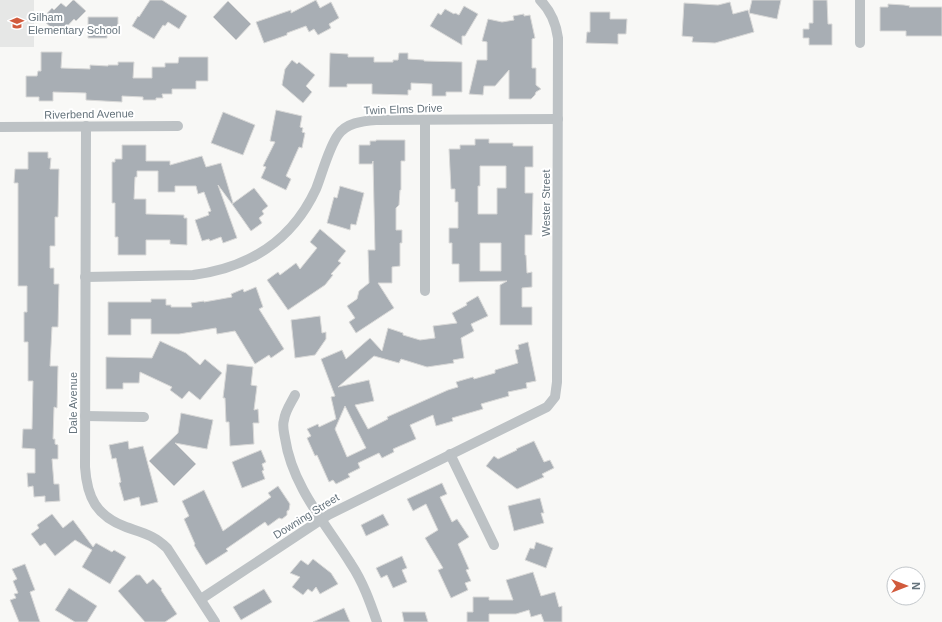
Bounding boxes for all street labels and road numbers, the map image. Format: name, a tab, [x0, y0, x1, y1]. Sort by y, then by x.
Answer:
street label: Twin Elms Drive	[363, 102, 443, 116]
street label: Riverbend Avenue	[44, 107, 134, 121]
street label: Wester Street	[540, 169, 552, 237]
street label: Dale Avenue	[67, 372, 79, 434]
street label: Downing Street	[271, 491, 341, 541]

